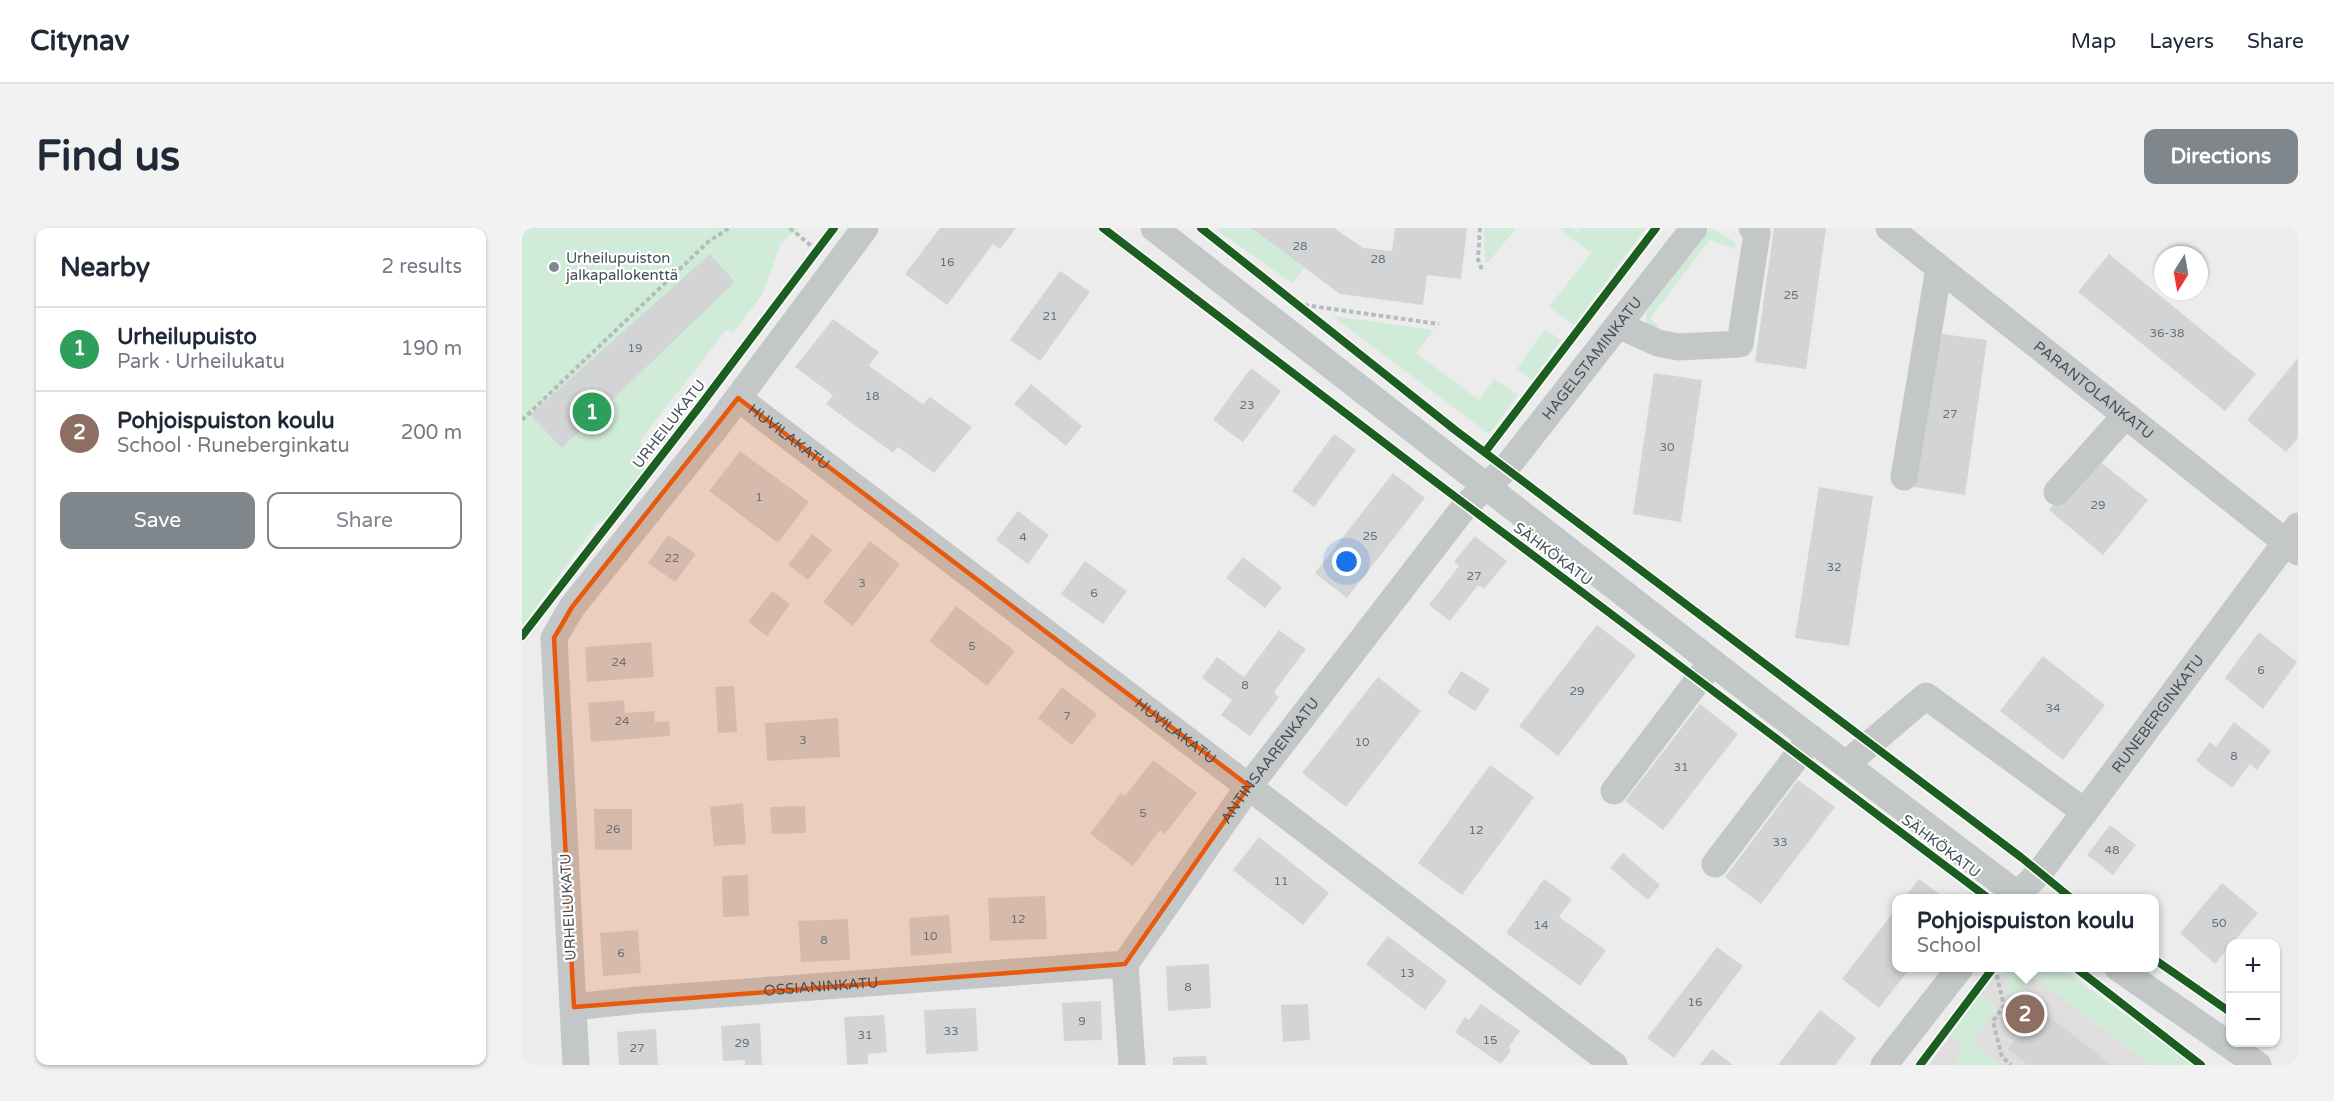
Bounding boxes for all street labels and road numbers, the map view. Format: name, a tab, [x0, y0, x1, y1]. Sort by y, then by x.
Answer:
street label: HAGELSTAMINKATU	[1538, 293, 1646, 423]
street label: PARANTOLANKATU	[2030, 337, 2157, 443]
street label: URHEILUKATU	[629, 376, 709, 472]
street label: HUVILAKATU	[745, 400, 833, 473]
street label: SÄHKÖKATU	[1510, 519, 1596, 589]
street label: RUNEBERGINKATU	[2108, 651, 2208, 776]
street label: HUVILAKATU	[1131, 694, 1220, 768]
street label: ANTINSAARENKATU	[1217, 694, 1323, 827]
street label: SÄHKÖKATU	[1898, 811, 1984, 881]
street label: URHEILUKATU	[556, 853, 580, 961]
street label: OSSIANINKATU	[763, 973, 879, 1000]

